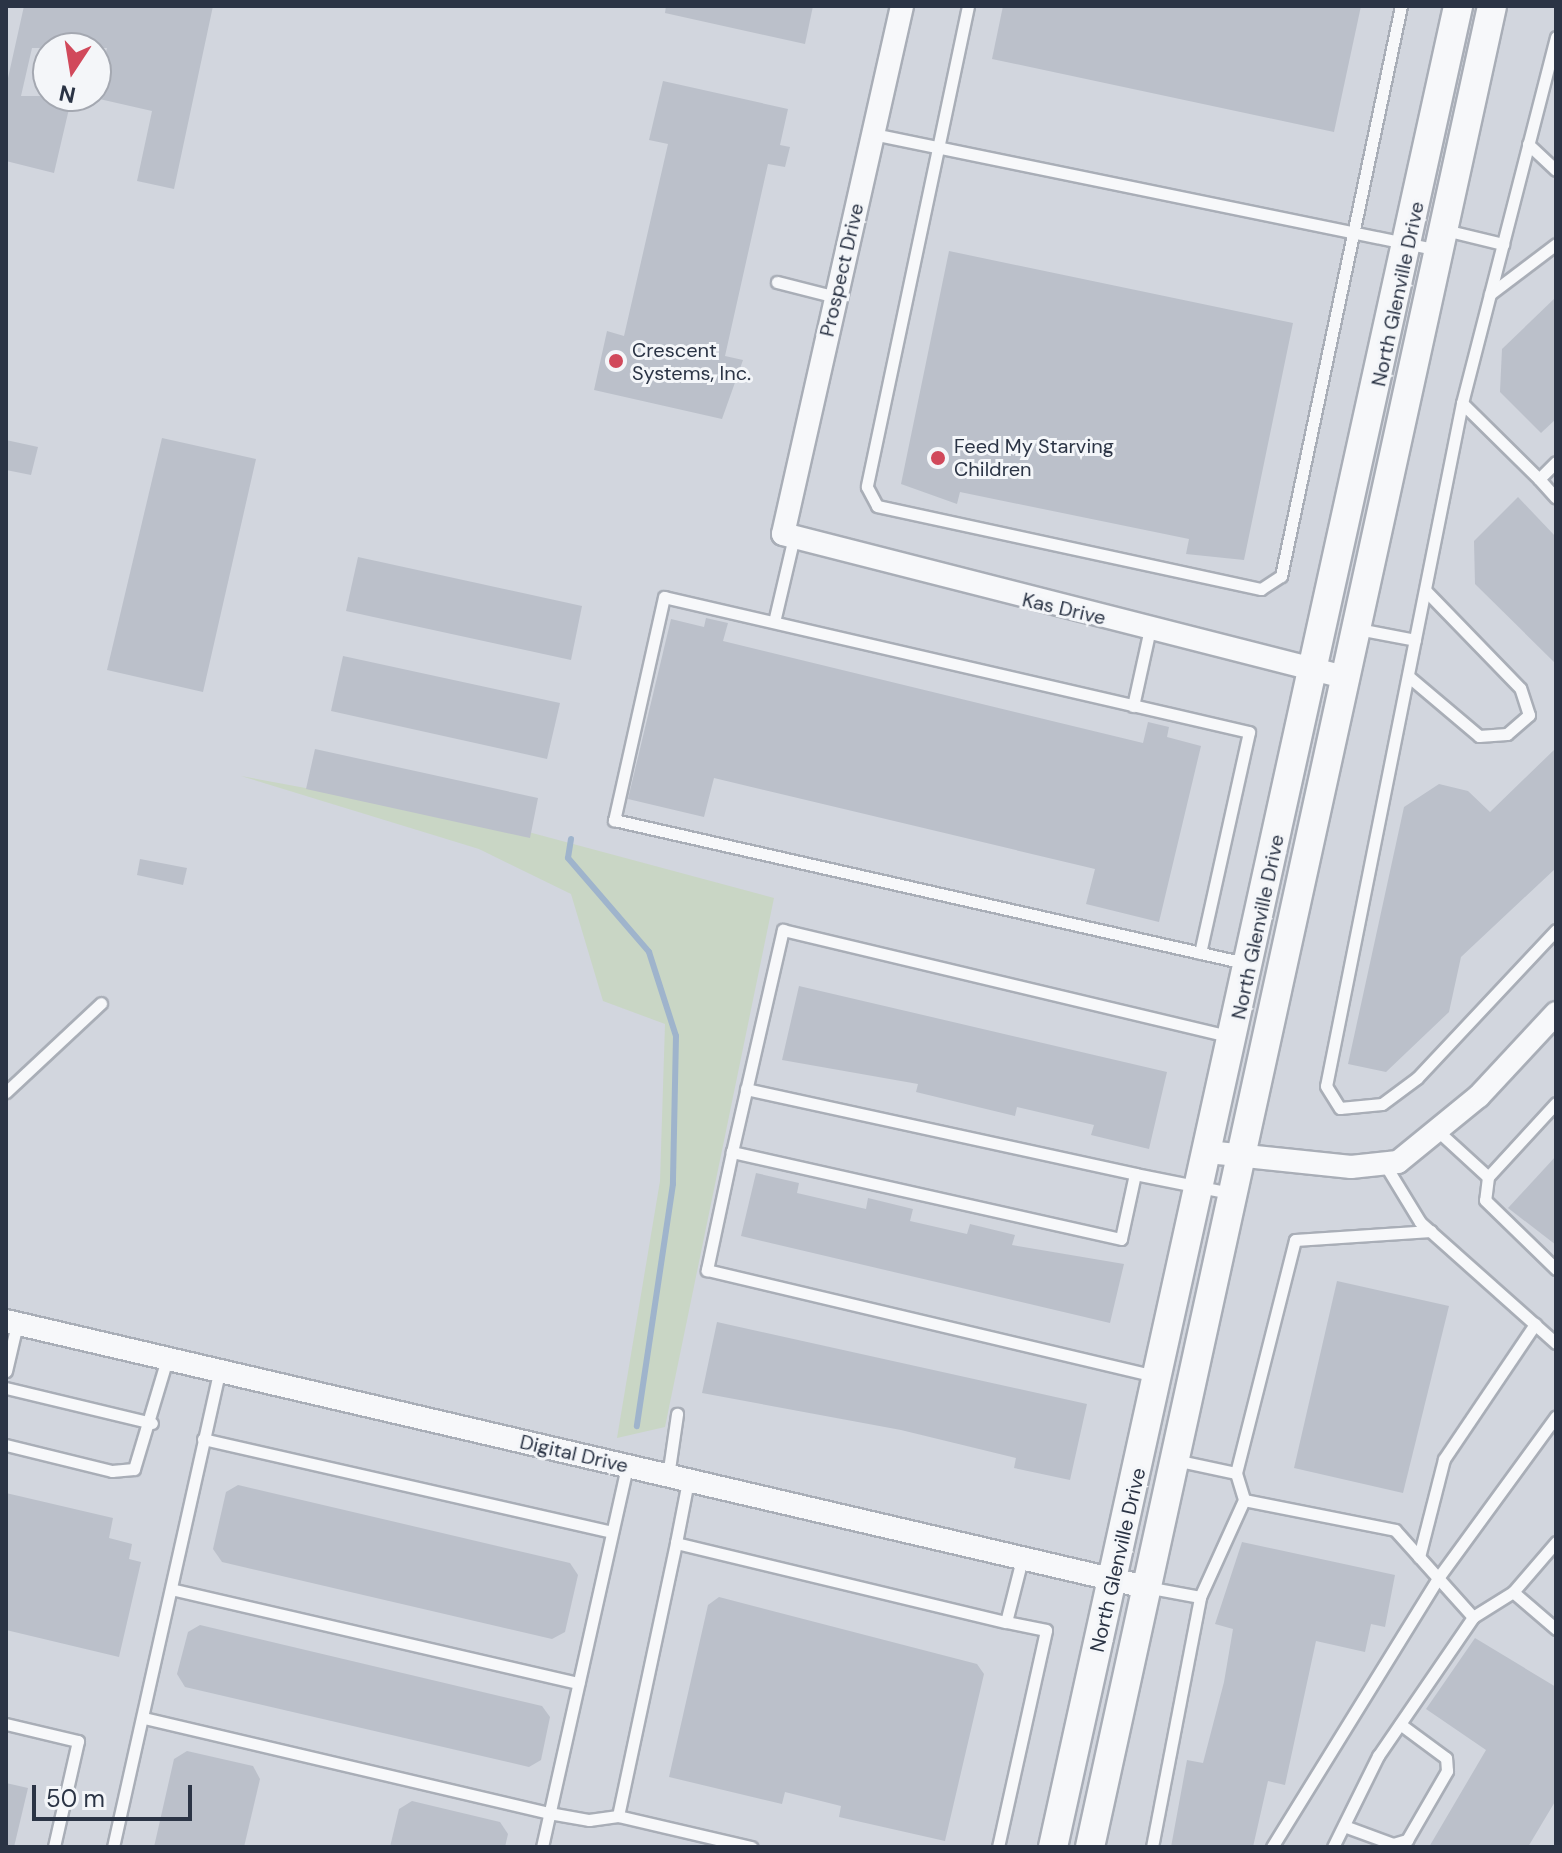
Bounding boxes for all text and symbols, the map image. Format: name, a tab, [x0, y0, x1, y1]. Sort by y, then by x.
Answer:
north arrow	[32, 32, 112, 112]
text: N	[56, 78, 78, 110]
street label: North Glenville Drive	[1367, 199, 1429, 389]
street label: Prospect Drive	[815, 201, 869, 339]
place label: Crescent Systems, Inc.	[632, 338, 751, 385]
marker: Crescent Systems, Inc.	[607, 352, 625, 370]
place label: Feed My Starving Children	[954, 434, 1114, 481]
marker: Feed My Starving Children	[929, 449, 947, 467]
street label: Kas Drive	[1020, 588, 1108, 630]
street label: North Glenville Drive	[1227, 832, 1289, 1022]
street label: Digital Drive	[518, 1430, 630, 1478]
street label: North Glenville Drive	[1085, 1466, 1151, 1654]
scale bar	[36, 1769, 196, 1819]
text: 50 m	[46, 1783, 105, 1814]

